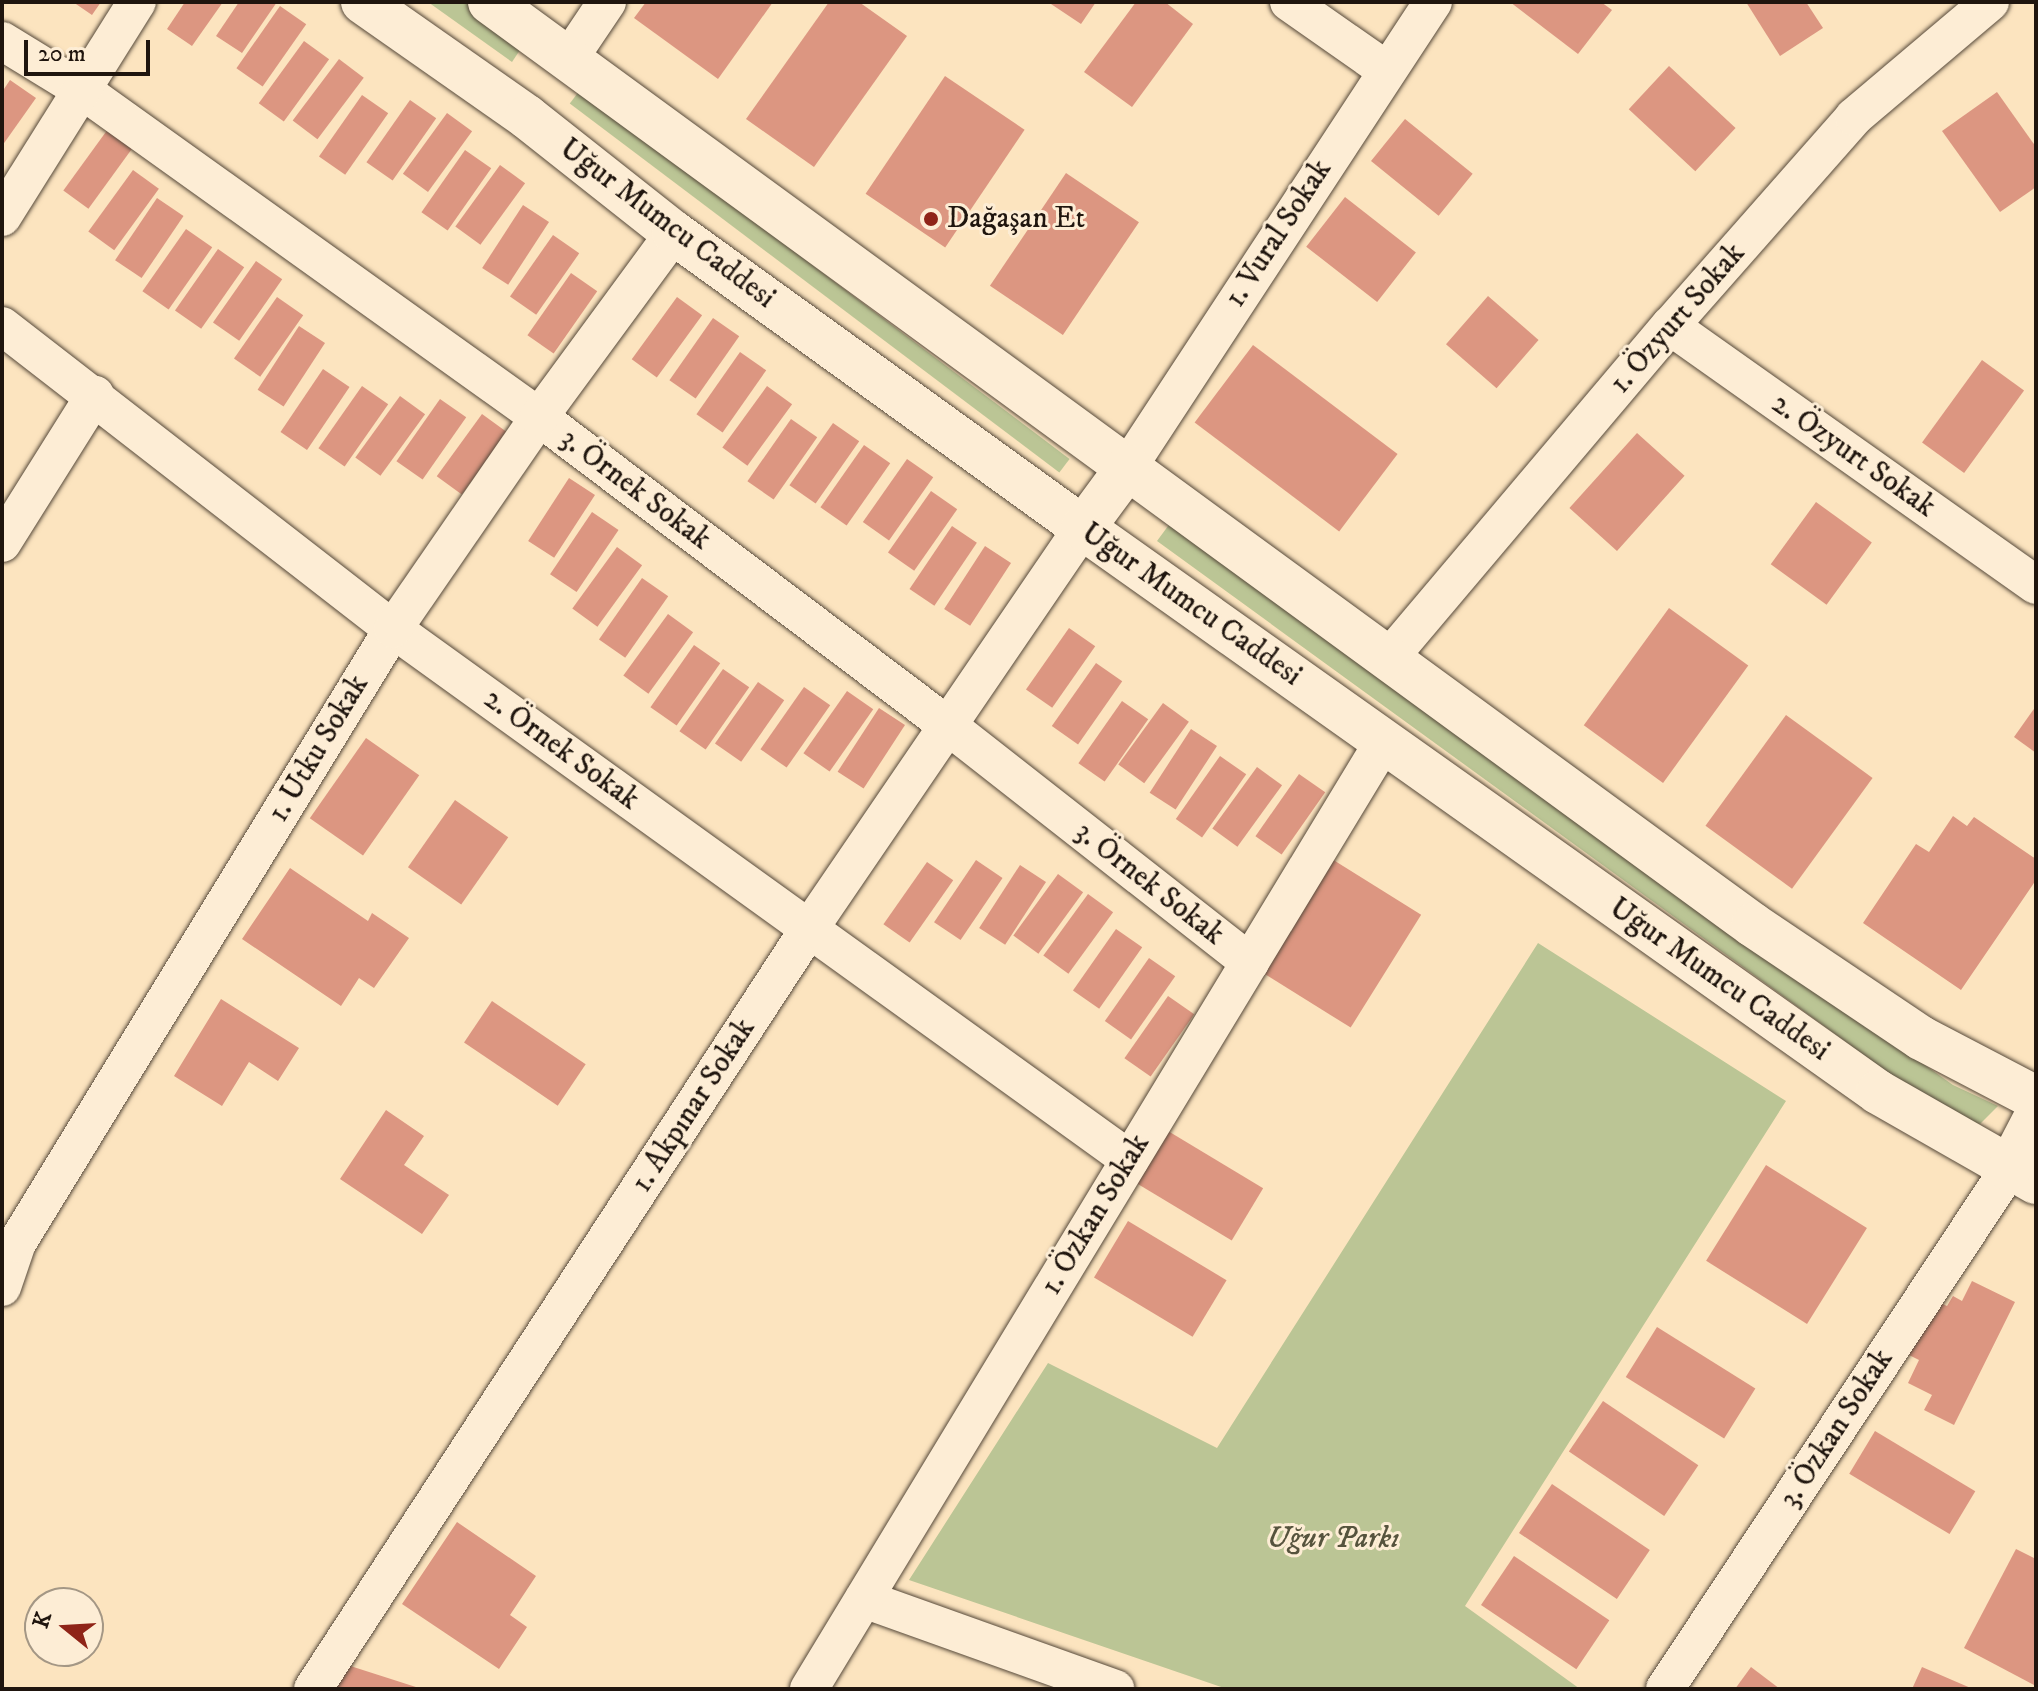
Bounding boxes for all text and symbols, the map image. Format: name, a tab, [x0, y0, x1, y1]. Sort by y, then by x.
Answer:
scale bar	[28, 24, 154, 74]
text: 20 m	[38, 39, 86, 69]
street label: Uğur Mumcu Caddesi	[552, 131, 782, 317]
street label: 1. Vural Sokak	[1218, 154, 1340, 314]
place label: Dağaşan Et	[947, 201, 1085, 237]
marker: Dağaşan Et	[922, 210, 940, 228]
street label: 1. Özyurt Sokak	[1603, 236, 1753, 402]
street label: 2. Özyurt Sokak	[1764, 386, 1942, 526]
street label: 3. Örnek Sokak	[553, 422, 717, 558]
street label: Uğur Mumcu Caddesi	[1074, 516, 1308, 694]
street label: 1. Utku Sokak	[261, 669, 377, 829]
street label: 2. Örnek Sokak	[476, 682, 646, 818]
street label: 3. Örnek Sokak	[1067, 815, 1231, 953]
street label: Uğur Mumcu Caddesi	[1602, 891, 1836, 1069]
street label: 1. Akpınar Sokak	[624, 1012, 764, 1200]
street label: 1. Özkan Sokak	[1034, 1128, 1158, 1302]
street label: 3. Özkan Sokak	[1773, 1343, 1901, 1515]
park label: Uğur Parkı	[1267, 1521, 1399, 1557]
north arrow	[24, 1587, 104, 1667]
text: K	[27, 1609, 58, 1632]

